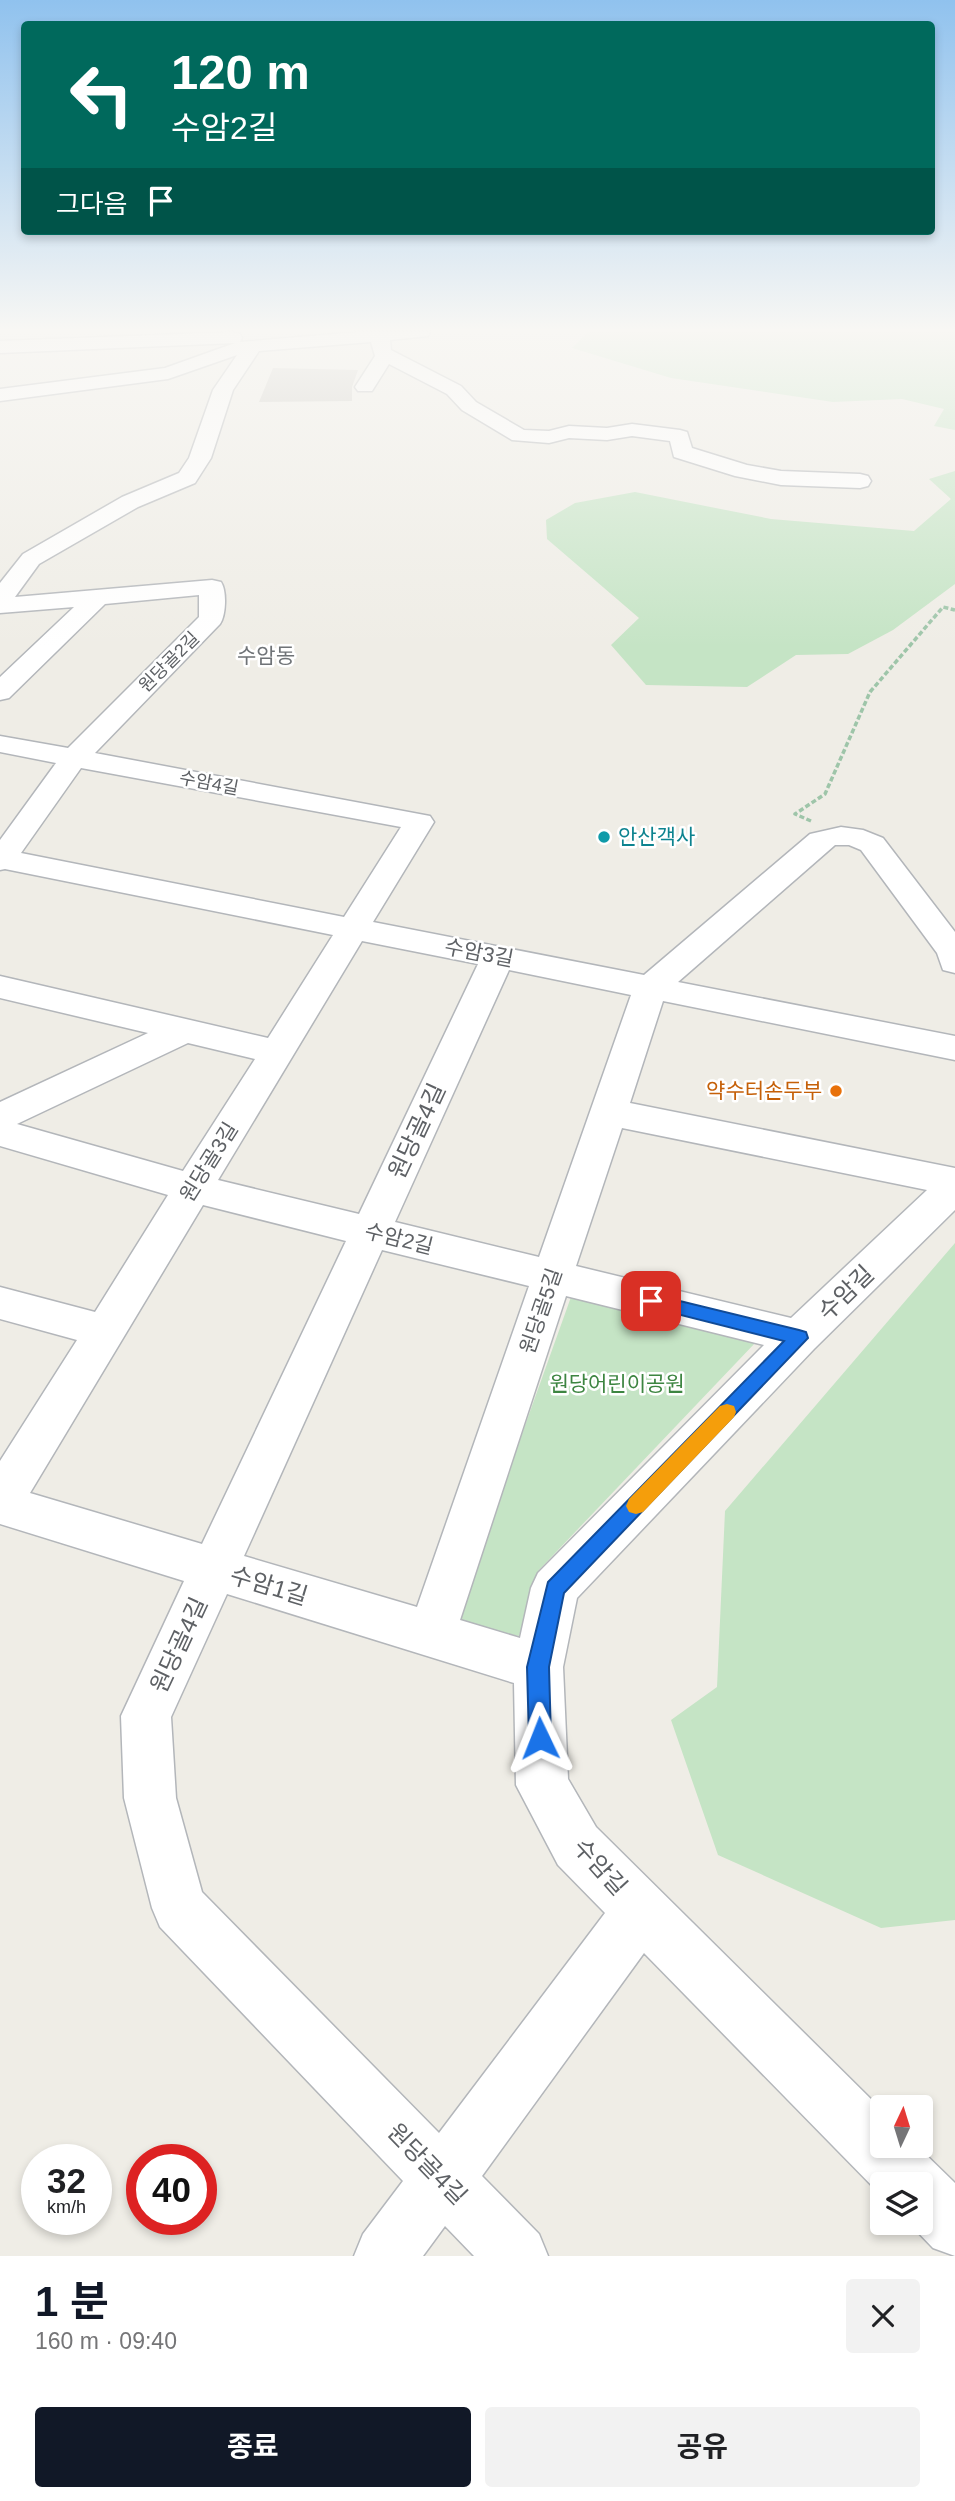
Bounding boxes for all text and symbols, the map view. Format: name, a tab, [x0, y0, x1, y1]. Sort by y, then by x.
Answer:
text: 120 m	[171, 45, 310, 99]
icon: left	[56, 49, 147, 140]
text: 수암2길	[171, 110, 277, 146]
icon: arrive	[142, 182, 180, 220]
text: 그다음	[56, 189, 128, 219]
street label: 원당골2길	[135, 628, 203, 696]
district label: 수암동	[237, 644, 295, 667]
street label: 수암4길	[178, 767, 240, 799]
place label: 안산객사	[618, 825, 695, 848]
marker: 안산객사	[596, 829, 612, 845]
street label: 수암3길	[443, 935, 515, 970]
street label: 원당골4길	[383, 1079, 450, 1183]
place label: 약수터손두부	[706, 1079, 822, 1102]
marker: 약수터손두부	[828, 1083, 844, 1099]
street label: 원당골3길	[175, 1118, 242, 1206]
street label: 수암2길	[363, 1219, 436, 1258]
street label: 수암길	[812, 1260, 879, 1325]
street label: 원당골5길	[515, 1265, 566, 1357]
pin	[621, 1271, 681, 1331]
icon: arrive	[632, 1282, 670, 1320]
park label: 원당어린이공원	[549, 1372, 685, 1395]
street label: 수암1길	[227, 1561, 311, 1610]
street label: 원당골4길	[145, 1593, 212, 1697]
position arrow	[503, 1701, 577, 1775]
street label: 수암길	[568, 1833, 633, 1900]
north arrow	[870, 2095, 933, 2158]
map controls	[870, 2095, 933, 2235]
street label: 원당골4길	[382, 2118, 472, 2210]
speed limit sign: 40	[126, 2144, 217, 2235]
text: 32	[47, 2161, 86, 2200]
button: layers	[870, 2172, 933, 2235]
text: km/h	[47, 2197, 86, 2217]
text: 1 분	[35, 2278, 109, 2325]
button: close	[846, 2279, 920, 2353]
text: 160 m · 09:40	[35, 2328, 177, 2354]
button: 종료	[35, 2407, 471, 2487]
button: 공유	[485, 2407, 920, 2487]

